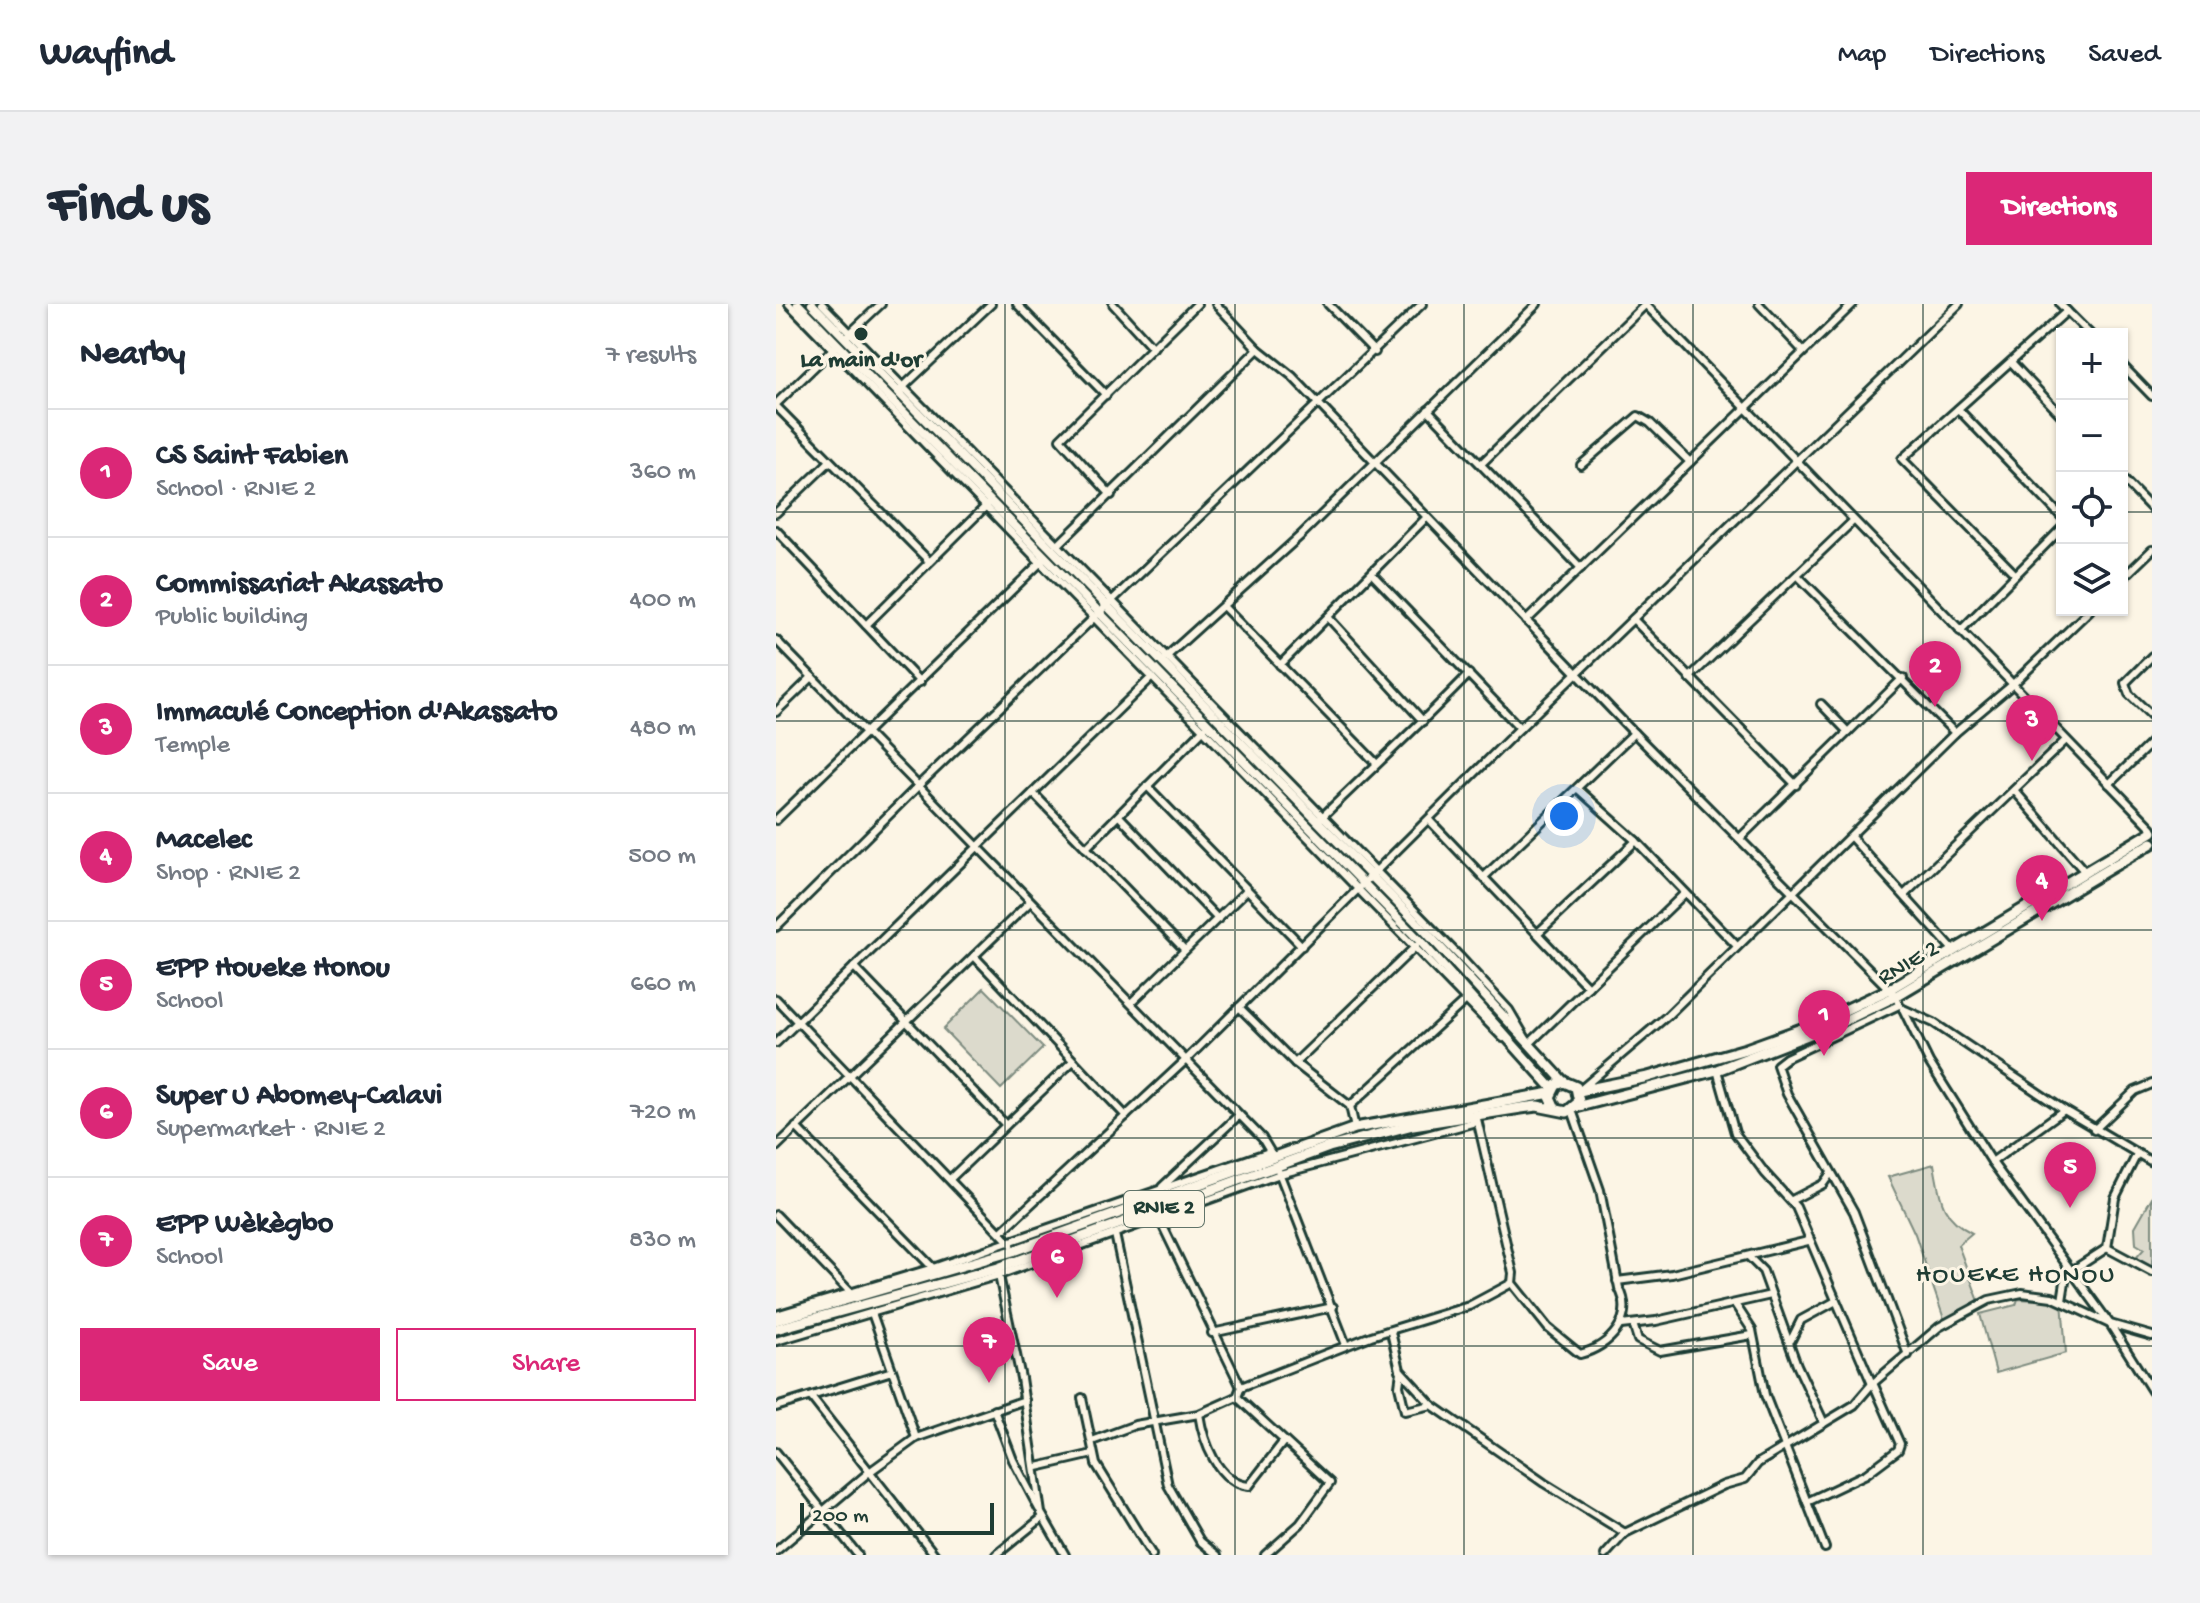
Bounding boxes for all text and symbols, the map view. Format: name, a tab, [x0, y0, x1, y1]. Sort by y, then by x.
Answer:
text: Wayfind	[40, 33, 172, 77]
text: Map	[1838, 39, 1886, 72]
text: Directions	[1930, 39, 2044, 72]
text: Saved	[2088, 39, 2160, 72]
button: Directions	[1966, 172, 2152, 245]
text: Find us	[48, 175, 208, 241]
marker: La main d'or	[852, 325, 870, 343]
map controls	[2056, 328, 2128, 616]
button: +	[2056, 328, 2128, 400]
text: Nearby	[80, 336, 185, 376]
text: 7 results	[606, 341, 696, 372]
place label: La main d'or	[800, 347, 924, 376]
button: −	[2056, 400, 2128, 472]
text: CS Saint Fabien	[156, 440, 348, 475]
text: 1	[101, 458, 111, 489]
text: 360 m	[630, 458, 696, 489]
button: locate	[2056, 472, 2128, 544]
text: School · RNIE 2	[156, 475, 316, 506]
button: layers	[2056, 544, 2128, 616]
text: Commissariat Akassato	[156, 568, 443, 603]
text: 2	[100, 586, 112, 617]
text: 400 m	[630, 586, 696, 617]
text: Public building	[156, 603, 308, 634]
pin: 2	[1909, 641, 1961, 707]
pin: 3	[2006, 695, 2058, 761]
text: Immaculé Conception d'Akassato	[156, 696, 558, 731]
text: 3	[99, 714, 113, 745]
text: 480 m	[630, 714, 696, 745]
text: Temple	[156, 731, 230, 762]
your location	[1544, 796, 1584, 836]
text: Macelec	[156, 824, 251, 859]
text: 4	[100, 842, 112, 873]
text: 500 m	[628, 842, 696, 873]
pin: 4	[2016, 855, 2068, 921]
text: Shop · RNIE 2	[156, 859, 301, 890]
street label: RNIE 2	[1873, 935, 1945, 993]
text: EPP Houeke Honou	[156, 952, 390, 987]
text: 5	[99, 970, 113, 1001]
text: 660 m	[630, 970, 696, 1001]
text: School	[156, 987, 224, 1018]
pin: 1	[1798, 990, 1850, 1056]
text: Super U Abomey-Calavi	[156, 1080, 442, 1115]
text: 6	[99, 1098, 113, 1129]
text: 720 m	[630, 1098, 696, 1129]
text: Supermarket · RNIE 2	[156, 1115, 386, 1146]
pin: 5	[2044, 1142, 2096, 1208]
road number: RNIE 2	[1124, 1191, 1204, 1227]
text: EPP Wèkègbo	[156, 1208, 333, 1243]
text: 7	[99, 1226, 113, 1257]
text: 830 m	[629, 1226, 696, 1257]
pin: 6	[1031, 1232, 1083, 1298]
text: School	[156, 1243, 224, 1274]
district label: HOUEKE HONOU	[1916, 1261, 2116, 1292]
pin: 7	[963, 1317, 1015, 1383]
button: Save	[80, 1328, 380, 1401]
button: Share	[396, 1328, 696, 1401]
scale bar	[800, 1499, 994, 1535]
text: 200 m	[812, 1504, 869, 1530]

